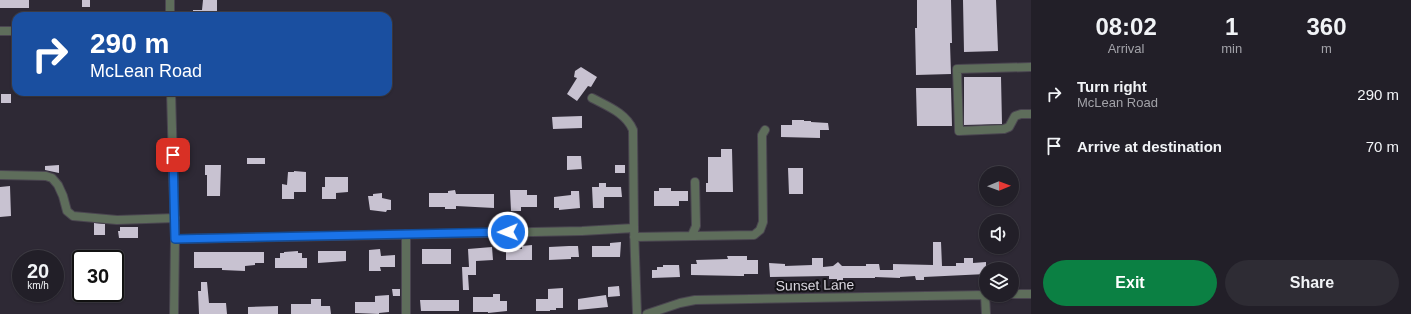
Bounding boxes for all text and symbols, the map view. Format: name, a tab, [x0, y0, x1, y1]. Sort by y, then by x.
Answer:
text: 08:02	[1095, 13, 1157, 40]
text: 1	[1225, 13, 1238, 40]
text: 360	[1307, 13, 1347, 40]
icon: right	[24, 28, 76, 80]
text: 290 m	[90, 28, 169, 59]
text: Arrival	[1108, 41, 1145, 56]
text: min	[1221, 41, 1242, 56]
text: m	[1321, 41, 1332, 56]
text: McLean Road	[90, 61, 202, 81]
text: Turn right	[1077, 78, 1147, 95]
icon: right	[1043, 83, 1065, 105]
text: 290 m	[1357, 86, 1399, 103]
text: McLean Road	[1077, 95, 1158, 110]
icon: arrive	[1043, 135, 1065, 157]
pin	[156, 138, 190, 172]
text: Arrive at destination	[1077, 138, 1222, 155]
text: 70 m	[1366, 138, 1399, 155]
icon: arrive	[162, 144, 184, 166]
north arrow	[979, 166, 1019, 206]
map controls	[979, 166, 1019, 302]
position arrow	[487, 211, 529, 253]
button: sound	[979, 214, 1019, 254]
speed limit sign: 30	[72, 250, 124, 302]
text: 20	[27, 260, 49, 282]
button: Exit	[1043, 260, 1217, 306]
button: Share	[1225, 260, 1399, 306]
button: layers	[979, 262, 1019, 302]
street label: Sunset Lane	[776, 276, 855, 294]
text: km/h	[27, 280, 49, 291]

